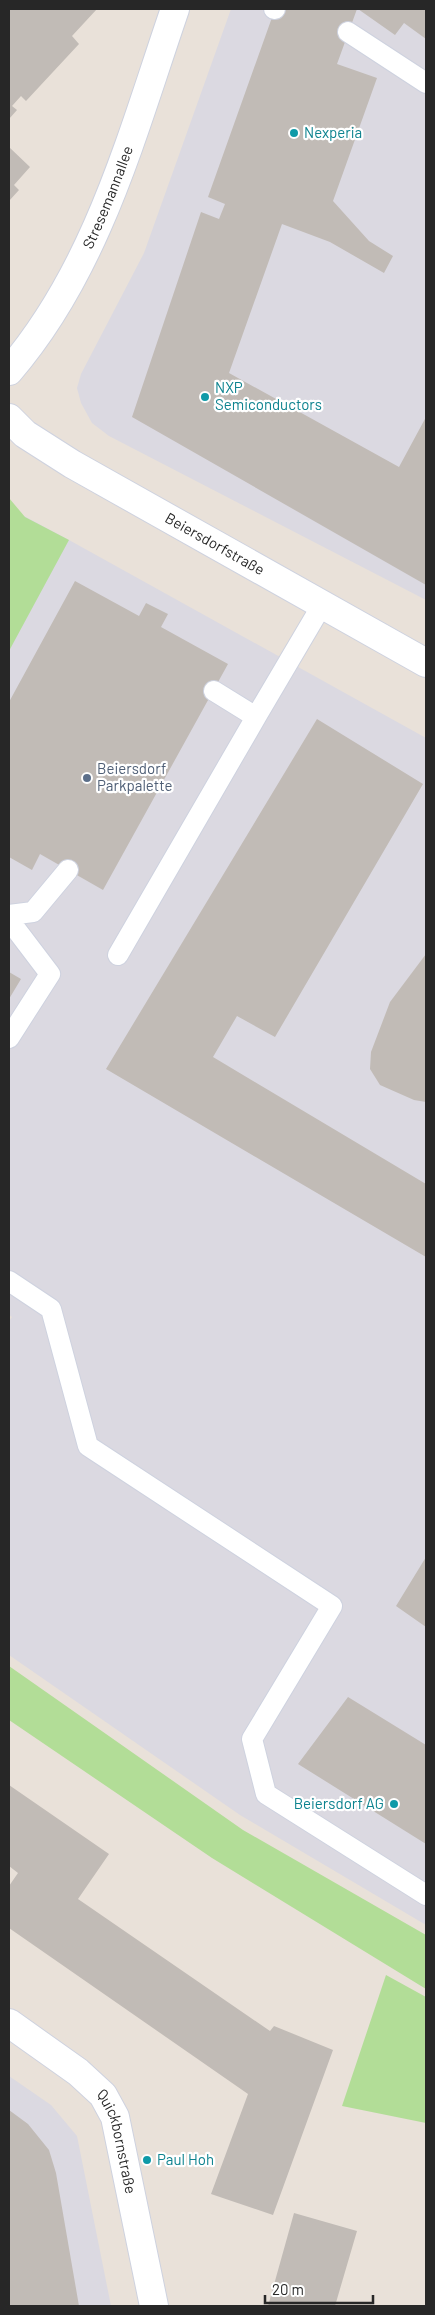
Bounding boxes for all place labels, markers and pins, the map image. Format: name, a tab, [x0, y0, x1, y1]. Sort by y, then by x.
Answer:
place label: Nexperia	[304, 123, 362, 141]
marker: Nexperia	[288, 127, 300, 139]
place label: NXP Semiconductors	[215, 378, 322, 413]
marker: NXP Semiconductors	[199, 391, 211, 403]
place label: Beiersdorf Parkpalette	[97, 759, 172, 794]
marker: Beiersdorf Parkpalette	[81, 772, 93, 784]
place label: Beiersdorf AG	[294, 1794, 384, 1812]
marker: Beiersdorf AG	[388, 1798, 400, 1810]
place label: Paul Hoh	[157, 2150, 214, 2168]
marker: Paul Hoh	[141, 2154, 153, 2166]

